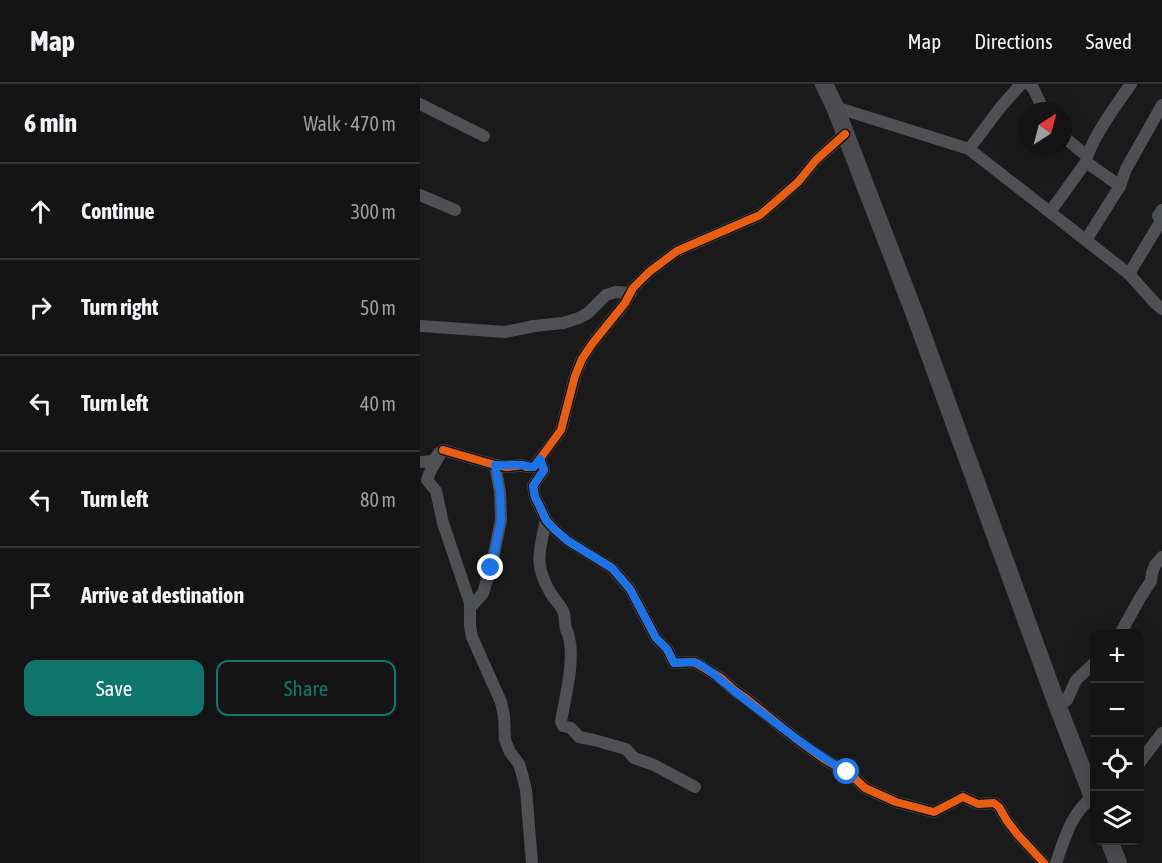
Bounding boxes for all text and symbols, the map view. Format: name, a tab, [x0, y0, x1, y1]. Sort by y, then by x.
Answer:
text: Map	[30, 25, 75, 57]
text: Map	[907, 29, 941, 53]
text: Directions	[974, 29, 1053, 53]
text: Saved	[1086, 29, 1132, 53]
north arrow	[1018, 102, 1072, 156]
text: 6 min	[24, 108, 77, 138]
text: Walk · 470 m	[304, 112, 396, 135]
icon: ahead	[24, 195, 57, 228]
text: Continue	[81, 198, 155, 224]
text: 300 m	[351, 200, 396, 223]
icon: right	[24, 291, 57, 324]
text: Turn right	[81, 294, 158, 320]
text: 50 m	[360, 296, 396, 319]
icon: left	[24, 387, 57, 420]
text: Turn left	[81, 390, 148, 416]
text: 40 m	[360, 392, 396, 415]
icon: left	[24, 483, 57, 516]
text: Turn left	[81, 486, 148, 512]
text: 80 m	[360, 488, 396, 511]
route end	[477, 554, 503, 580]
icon: arrive	[24, 579, 57, 612]
text: Arrive at destination	[81, 582, 244, 608]
map controls	[1090, 629, 1144, 845]
button: +	[1090, 629, 1144, 683]
button: Save	[24, 660, 204, 716]
button: Share	[216, 660, 396, 716]
button: −	[1090, 683, 1144, 737]
button: locate	[1090, 737, 1144, 791]
route start	[833, 758, 859, 784]
button: layers	[1090, 791, 1144, 845]

